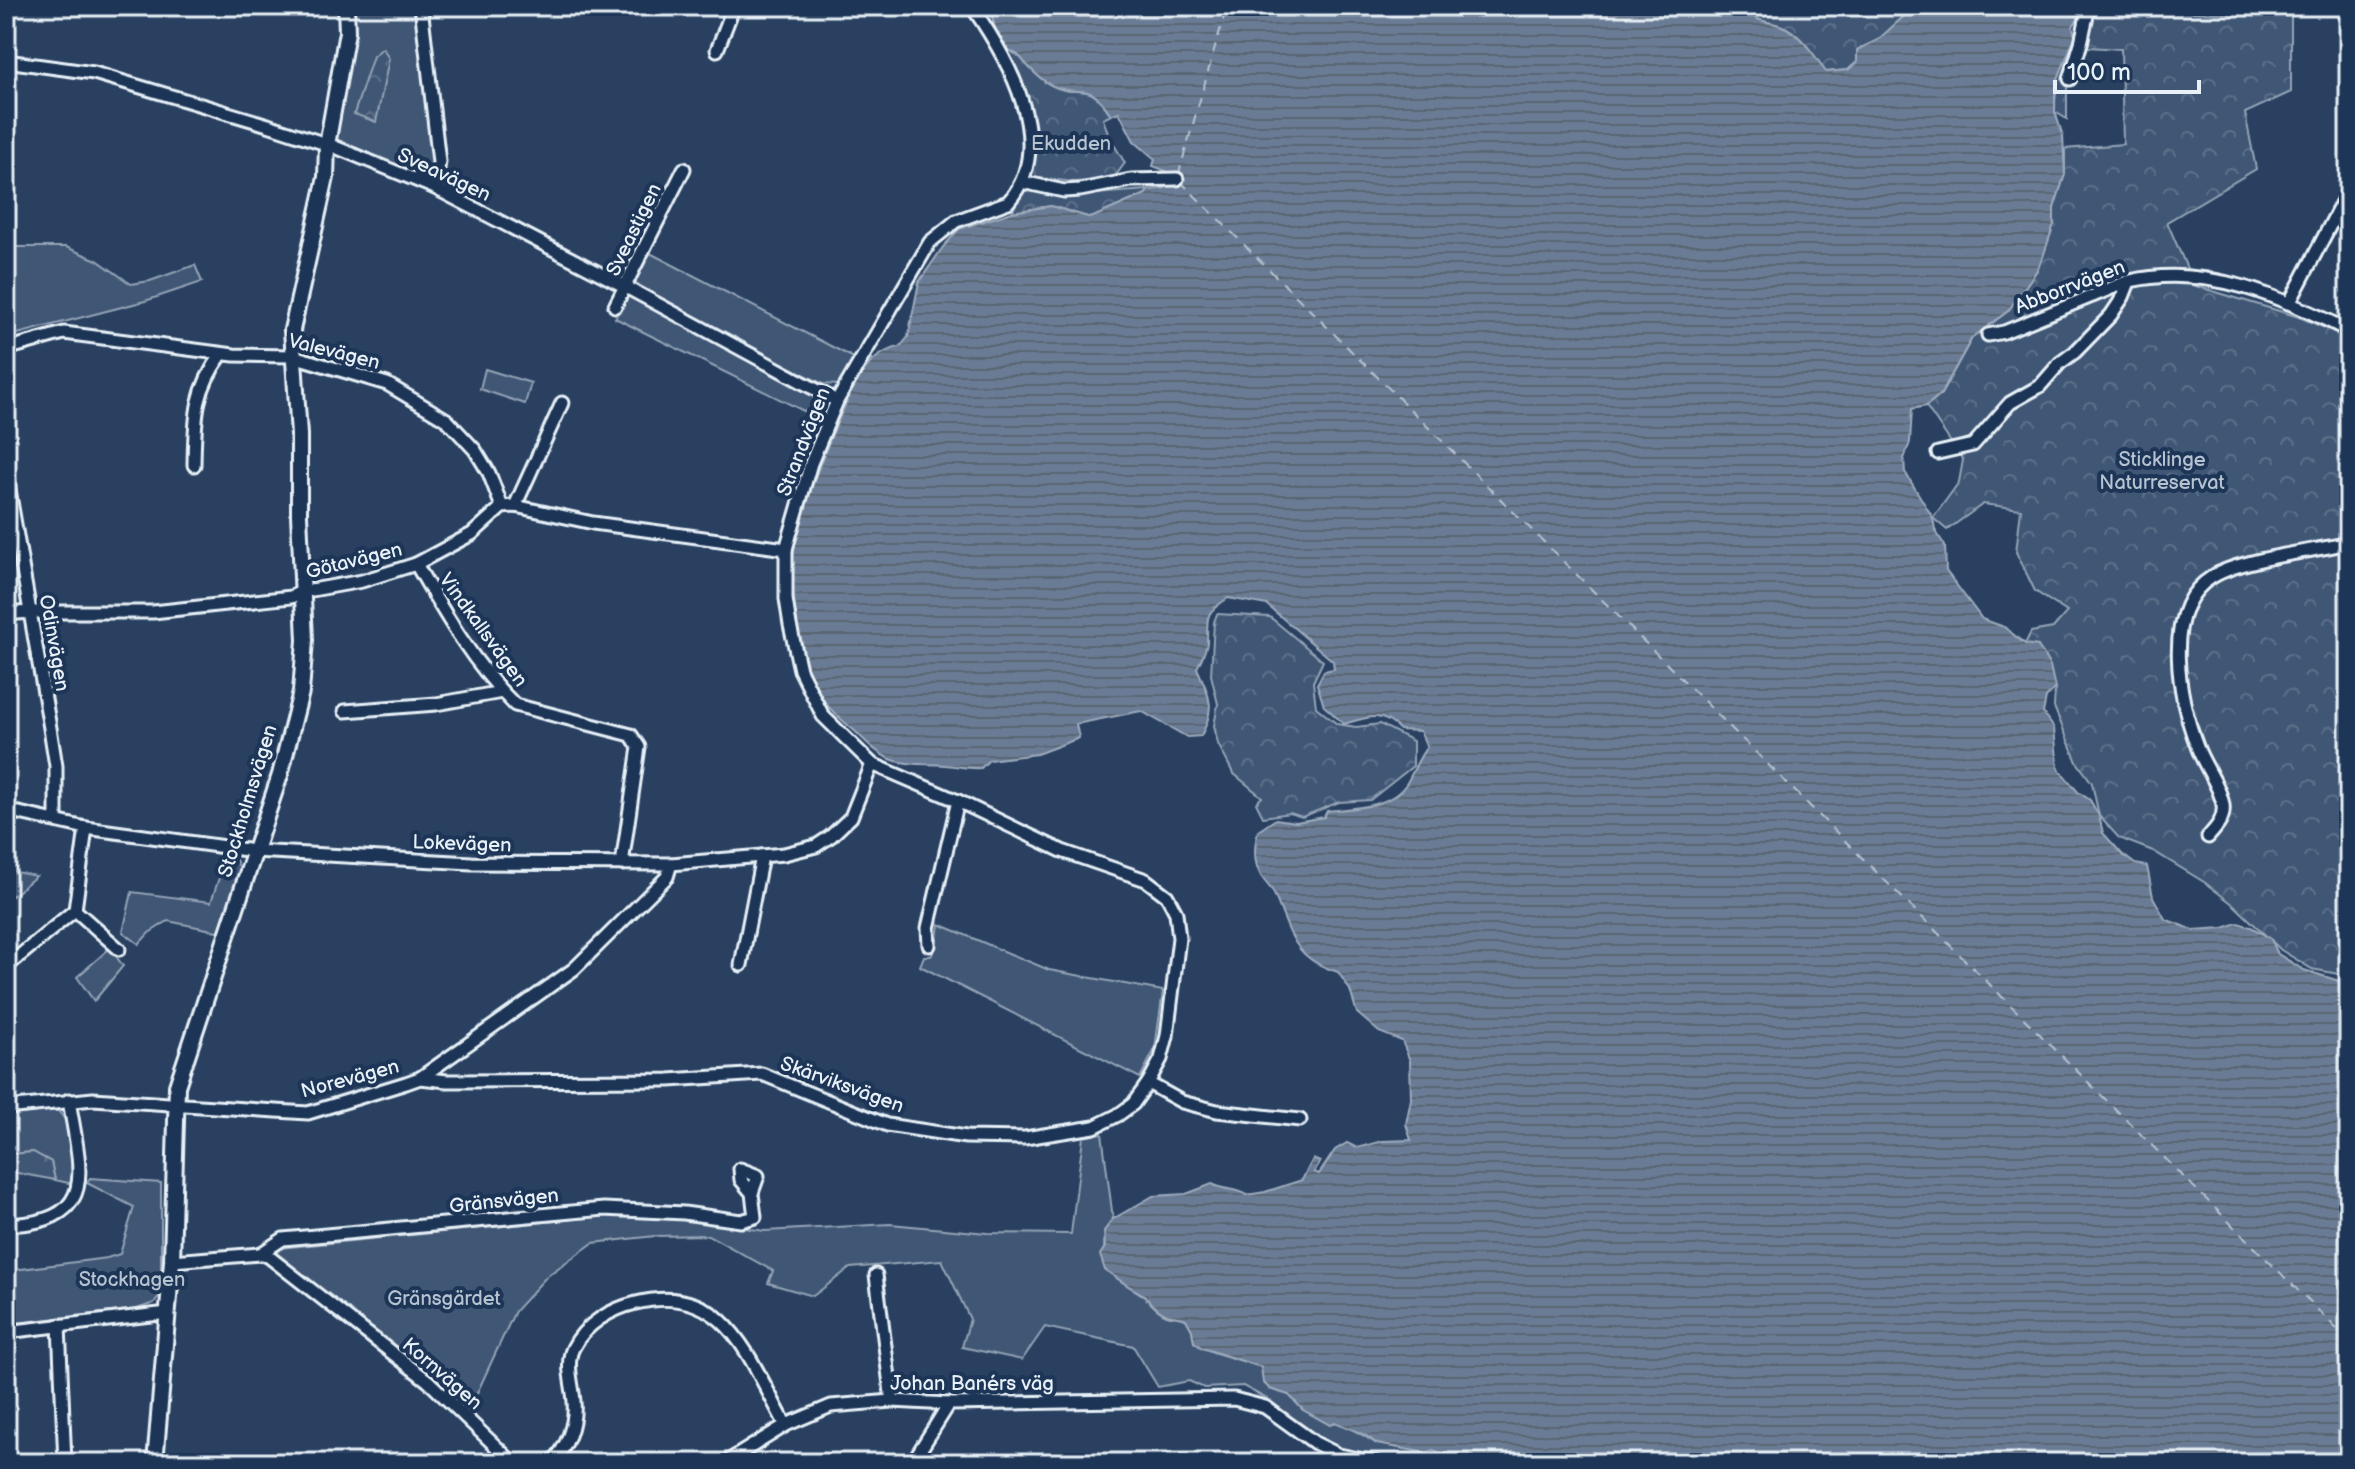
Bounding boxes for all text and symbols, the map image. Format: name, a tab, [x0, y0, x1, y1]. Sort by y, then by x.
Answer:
scale bar	[2055, 44, 2199, 94]
text: 100 m	[2067, 58, 2131, 87]
park label: Ekudden	[1031, 132, 1111, 156]
street label: Sveavägen	[394, 143, 494, 207]
street label: Sveastigen	[601, 180, 667, 280]
street label: Abborrvägen	[2012, 255, 2128, 319]
street label: Valevägen	[286, 329, 382, 375]
street label: Strandvägen	[772, 384, 836, 500]
park label: Sticklinge Naturreservat	[2099, 448, 2225, 495]
street label: Götavägen	[303, 537, 405, 585]
street label: Vindkallsvägen	[434, 568, 532, 692]
street label: Odinvägen	[34, 593, 74, 693]
street label: Stockholmsvägen	[213, 722, 283, 880]
street label: Lokevägen	[412, 830, 512, 858]
street label: Skärviksvägen	[777, 1052, 907, 1118]
street label: Norevägen	[298, 1054, 402, 1104]
street label: Gränsvägen	[448, 1183, 560, 1219]
park label: Stockhagen	[79, 1268, 185, 1292]
park label: Gränsgärdet	[387, 1287, 501, 1311]
street label: Kornvägen	[397, 1333, 487, 1415]
street label: Johan Banérs väg	[890, 1372, 1054, 1396]

